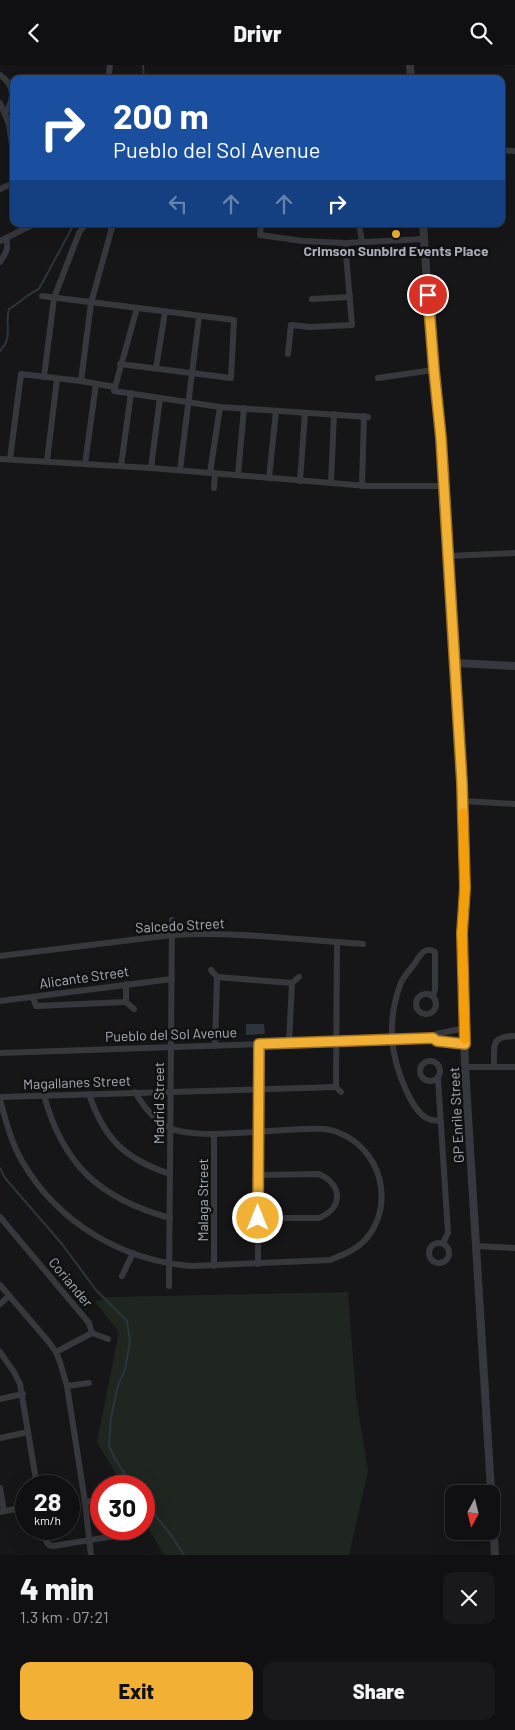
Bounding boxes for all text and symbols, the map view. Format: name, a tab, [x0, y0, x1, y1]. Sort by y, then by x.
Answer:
icon: back	[20, 19, 48, 47]
icon: search	[467, 19, 495, 47]
text: Drivr	[233, 20, 282, 46]
text: 200 m	[113, 94, 209, 136]
icon: right	[30, 95, 95, 160]
text: Pueblo del Sol Avenue	[113, 136, 320, 162]
icon: left	[164, 190, 192, 218]
icon: ahead	[217, 190, 245, 218]
icon: ahead	[270, 190, 298, 218]
icon: right	[323, 190, 351, 218]
marker: Crimson Sunbird Events Place	[390, 228, 402, 240]
place label: Crimson Sunbird Events Place	[303, 242, 489, 259]
pin	[407, 274, 449, 316]
icon: arrive	[414, 281, 442, 309]
street label: Salcedo Street	[135, 914, 225, 936]
street label: Alicante Street	[38, 962, 130, 992]
street label: Pueblo del Sol Avenue	[105, 1023, 237, 1045]
street label: Madrid Street	[150, 1062, 167, 1144]
street label: GP Enrile Street	[445, 1067, 467, 1163]
street label: Magallanes Street	[23, 1072, 131, 1092]
street label: Malaga Street	[194, 1158, 211, 1242]
position arrow	[231, 1191, 283, 1243]
street label: Coriander	[45, 1254, 97, 1310]
speed limit sign: 30	[90, 1475, 155, 1540]
north arrow	[445, 1485, 500, 1540]
map controls	[445, 1485, 500, 1540]
text: 28	[34, 1486, 61, 1516]
text: km/h	[34, 1513, 61, 1527]
text: 4 min	[20, 1570, 94, 1606]
button: close	[443, 1572, 495, 1624]
text: 1.3 km · 07:21	[20, 1607, 108, 1626]
button: Exit	[20, 1662, 253, 1720]
button: Share	[263, 1662, 495, 1720]

